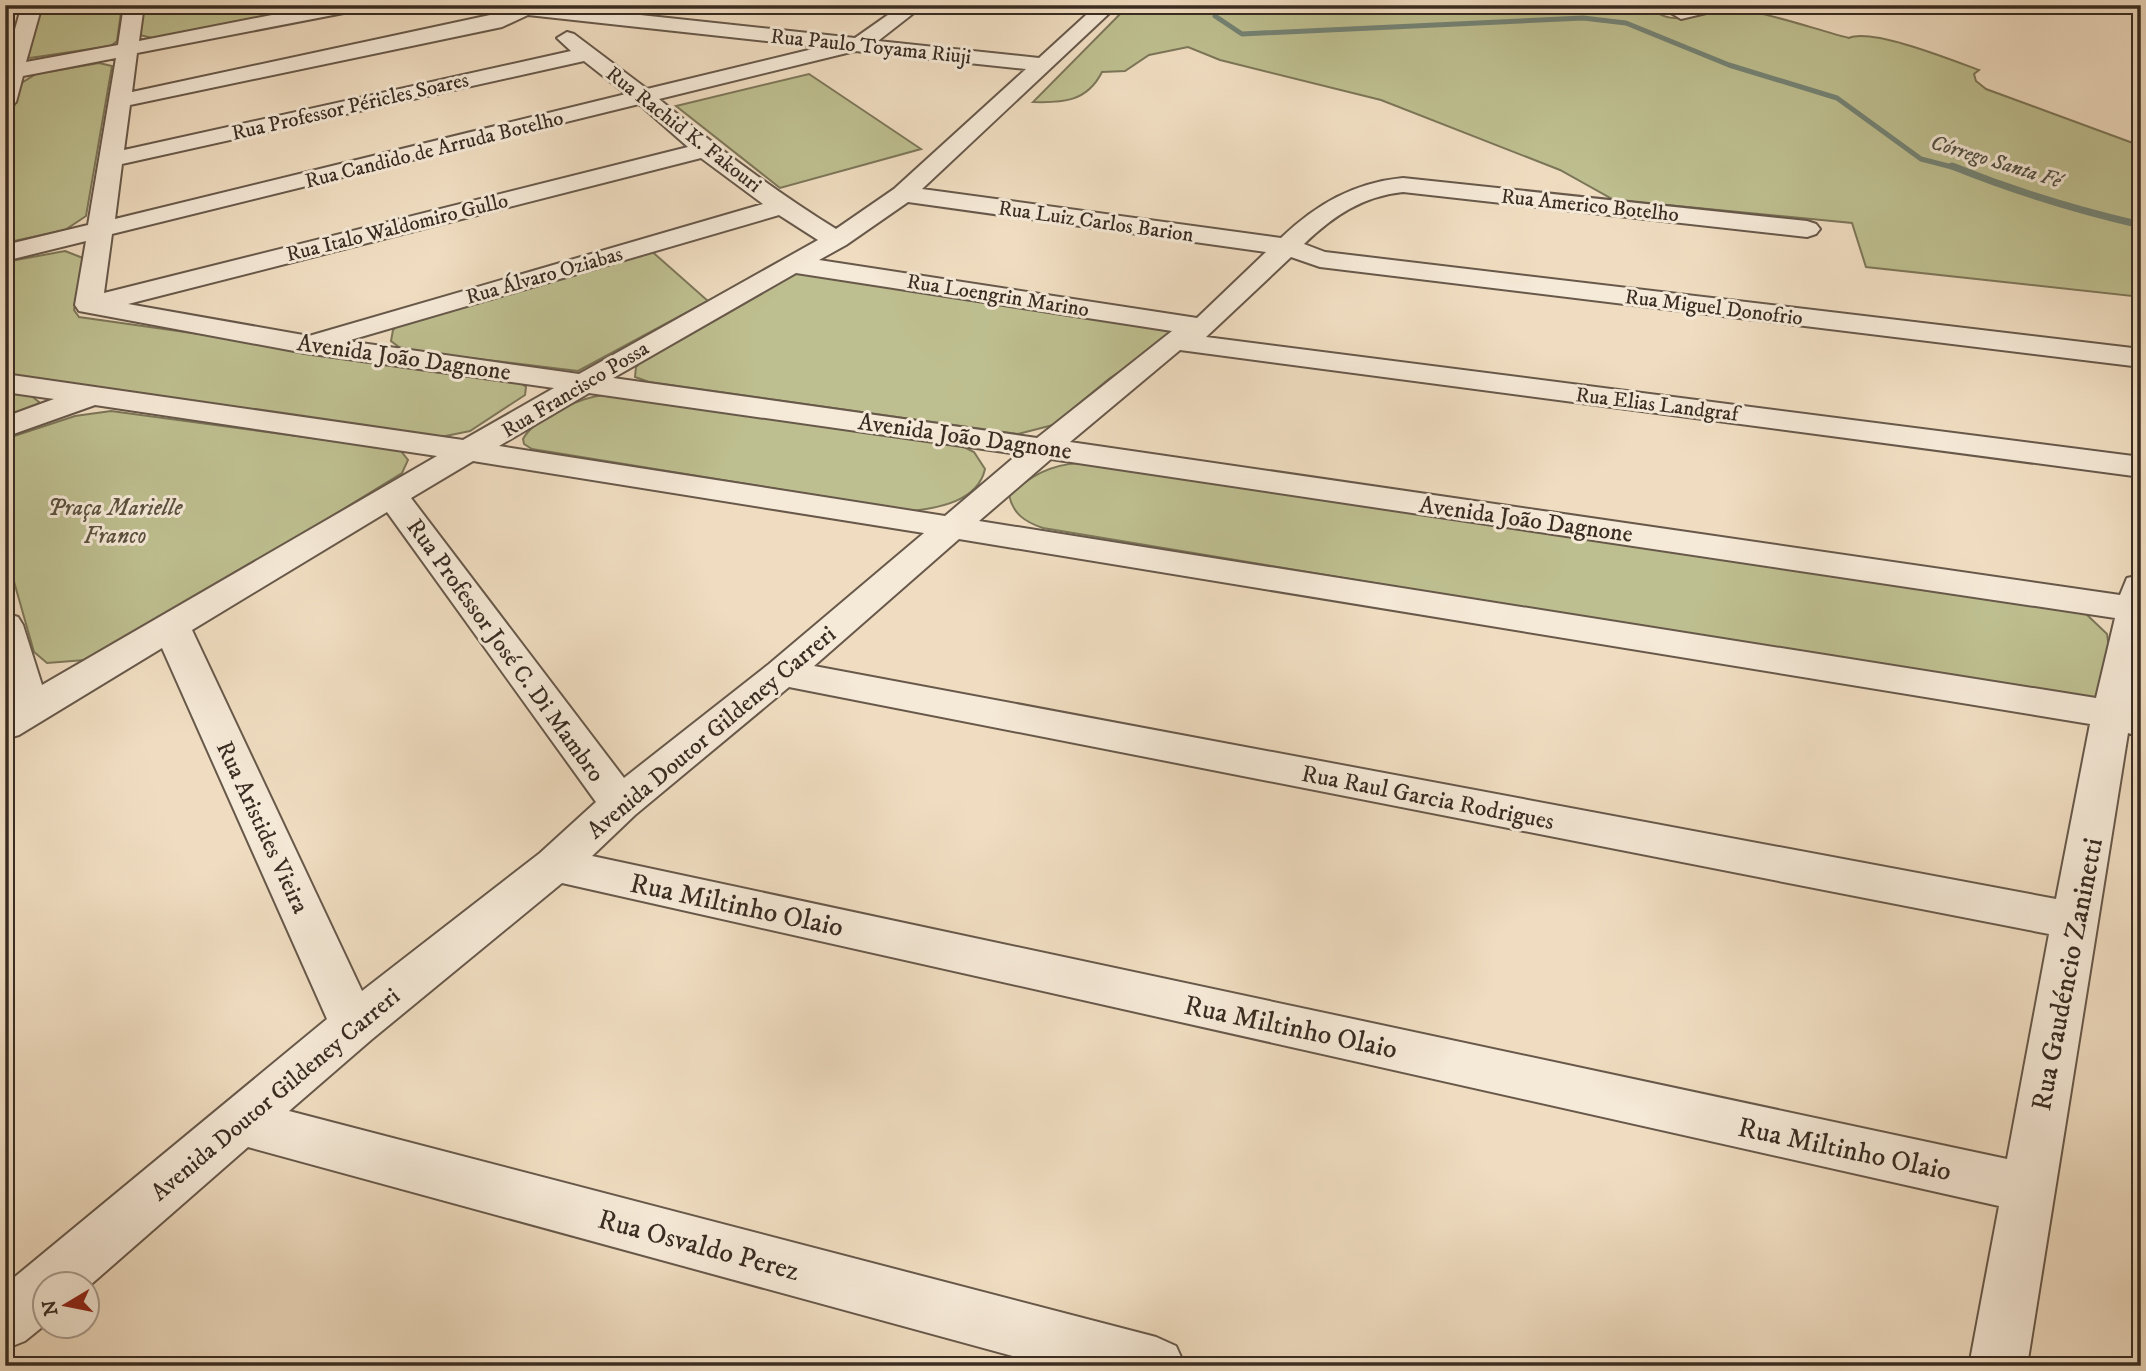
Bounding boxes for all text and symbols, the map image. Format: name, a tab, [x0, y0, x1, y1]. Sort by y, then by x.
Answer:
street label: Rua Paulo Toyama Riuji	[769, 24, 972, 70]
street label: Rua Rachid K. Fakouri	[600, 61, 766, 199]
street label: Rua Professor Péricles Soares	[229, 67, 471, 147]
street label: Rua Candido de Arruda Botelho	[302, 105, 566, 195]
water label: Córrego Santa Fé	[1927, 130, 2068, 195]
street label: Rua Americo Botelho	[1500, 184, 1680, 228]
street label: Rua Italo Waldomiro Gullo	[284, 188, 511, 268]
street label: Rua Luiz Carlos Barion	[997, 195, 1195, 249]
street label: Rua Álvaro Oziabas	[462, 239, 626, 311]
street label: Rua Loengrin Marino	[905, 269, 1091, 323]
street label: Rua Miguel Donofrio	[1623, 284, 1804, 332]
street label: Avenida João Dagnone	[295, 328, 513, 388]
street label: Rua Francisco Possa	[497, 336, 654, 444]
street label: Rua Elias Landgraf	[1574, 382, 1743, 428]
street label: Avenida João Dagnone	[856, 407, 1074, 467]
street label: Avenida João Dagnone	[1417, 490, 1635, 550]
park label: Praça Marielle Franco	[47, 493, 183, 551]
street label: Rua Professor José C. Di Mambro	[400, 513, 611, 788]
street label: Avenida Doutor Gildeney Carreri	[581, 620, 842, 846]
street label: Rua Aristides Vieira	[209, 736, 315, 919]
street label: Rua Raul Garcia Rodrigues	[1299, 759, 1557, 837]
street label: Rua Gaudéncio Zaninetti	[2024, 835, 2111, 1114]
street label: Rua Miltinho Olaio	[627, 866, 846, 945]
street label: Avenida Doutor Gildeney Carreri	[145, 982, 406, 1208]
street label: Rua Miltinho Olaio	[1181, 988, 1400, 1067]
street label: Rua Miltinho Olaio	[1735, 1110, 1954, 1189]
street label: Rua Osvaldo Perez	[594, 1202, 803, 1289]
north arrow	[32, 1270, 102, 1340]
text: N	[38, 1298, 63, 1317]

